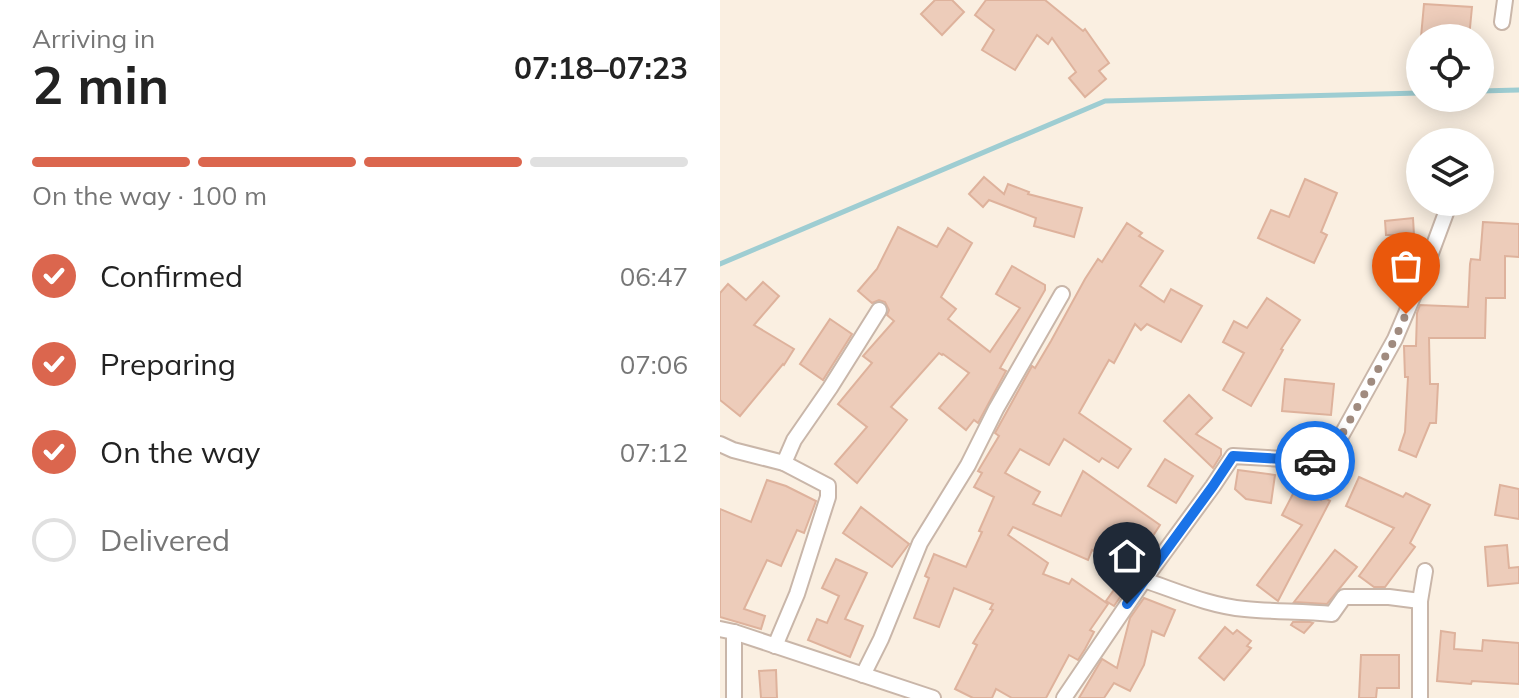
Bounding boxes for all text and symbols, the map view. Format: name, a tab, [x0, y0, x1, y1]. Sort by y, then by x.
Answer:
text: Arriving in	[32, 22, 155, 55]
map controls	[1406, 24, 1494, 216]
button: locate	[1406, 24, 1494, 112]
text: 07:18–07:23	[514, 49, 688, 87]
text: 2 min	[32, 52, 169, 117]
button: layers	[1406, 128, 1494, 216]
text: On the way · 100 m	[32, 179, 267, 212]
pin	[1372, 232, 1440, 314]
icon: bag	[1384, 244, 1428, 288]
icon: check	[32, 254, 76, 298]
text: Confirmed	[100, 257, 243, 295]
text: 06:47	[620, 260, 688, 293]
icon: check	[32, 342, 76, 386]
text: Preparing	[100, 345, 236, 383]
text: 07:06	[620, 348, 688, 381]
courier	[1275, 421, 1355, 501]
icon: check	[32, 430, 76, 474]
text: On the way	[100, 433, 260, 471]
text: 07:12	[620, 436, 688, 469]
icon: car	[1293, 439, 1337, 483]
text: Delivered	[100, 521, 230, 559]
pin	[1093, 522, 1161, 604]
icon: home	[1105, 534, 1149, 578]

